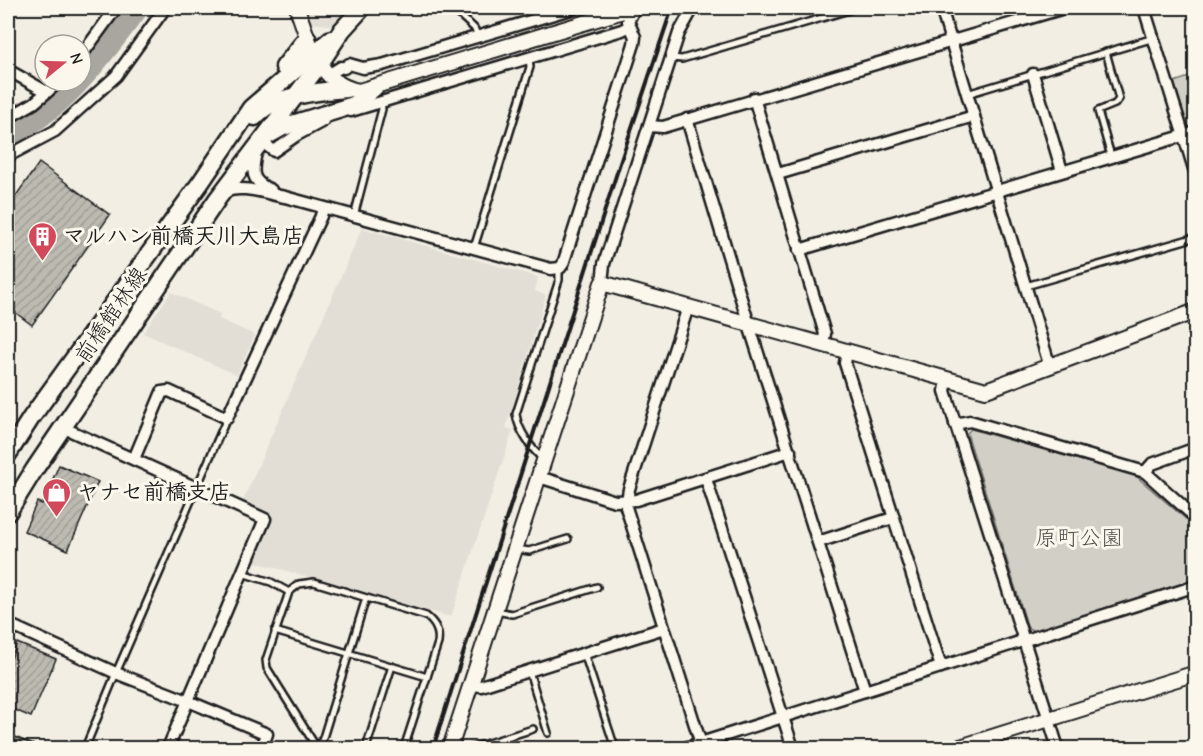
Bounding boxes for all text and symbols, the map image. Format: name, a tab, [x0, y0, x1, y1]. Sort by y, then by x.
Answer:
north arrow	[33, 33, 93, 93]
text: N	[66, 51, 86, 66]
building icon: マルハン前橋天川大島店	[26, 220, 58, 262]
place label: マルハン前橋天川大島店	[63, 223, 304, 249]
street label: 前橋館林線	[69, 262, 153, 368]
shop icon: ヤナセ前橋支店	[40, 476, 72, 518]
place label: ヤナセ前橋支店	[77, 479, 231, 505]
park label: 原町公園	[1035, 525, 1123, 551]

